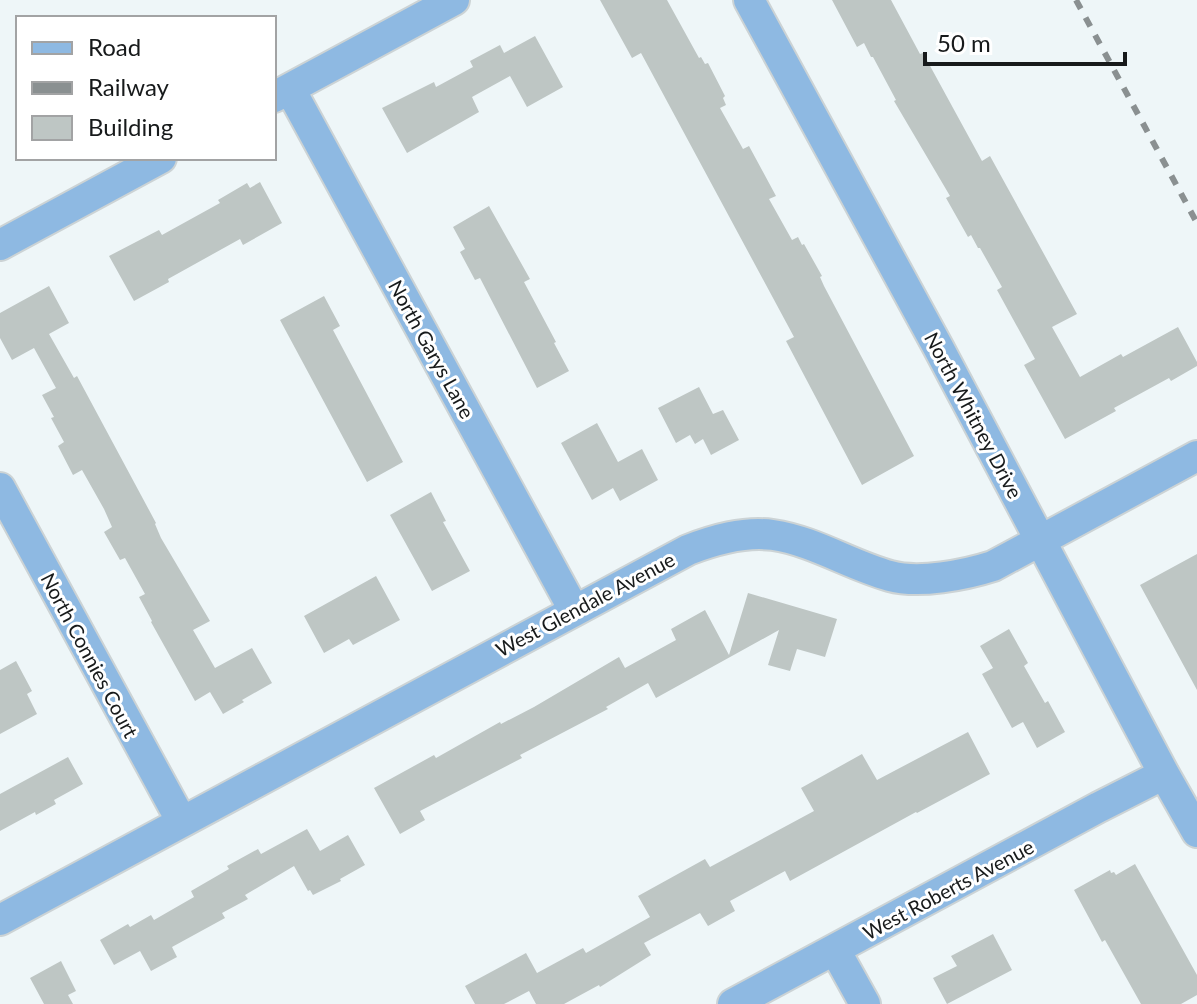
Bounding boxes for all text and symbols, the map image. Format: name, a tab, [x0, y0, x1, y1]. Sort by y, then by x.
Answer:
legend	[16, 16, 276, 160]
scale bar	[925, 16, 1125, 66]
text: 50 m	[937, 28, 991, 57]
text: Road	[88, 32, 141, 61]
text: Railway	[88, 72, 170, 101]
text: Building	[88, 112, 173, 141]
street label: North Garys Lane	[384, 276, 480, 422]
street label: North Whitney Drive	[920, 328, 1028, 502]
street label: West Glendale Avenue	[491, 547, 679, 661]
street label: North Connies Court	[36, 569, 144, 741]
street label: West Roberts Avenue	[859, 834, 1037, 944]

